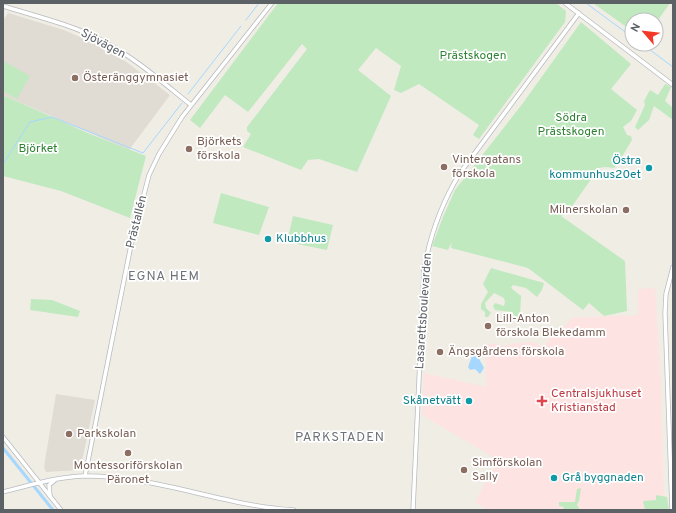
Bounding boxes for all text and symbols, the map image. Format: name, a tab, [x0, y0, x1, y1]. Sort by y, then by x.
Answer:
north arrow	[624, 12, 664, 52]
text: N	[628, 21, 644, 35]
street label: Sjövägen	[78, 25, 128, 63]
park label: Prästskogen	[440, 48, 506, 64]
place label: Österänggymnasiet	[83, 70, 189, 86]
marker: Österänggymnasiet	[70, 73, 80, 83]
park label: Södra Prästskogen	[538, 110, 604, 140]
place label: Björkets förskola	[197, 134, 242, 164]
park label: Björket	[18, 141, 58, 157]
marker: Björkets förskola	[184, 144, 194, 154]
place label: Vintergatans förskola	[452, 152, 521, 182]
place label: Östra kommunhus20et	[549, 153, 641, 183]
marker: Vintergatans förskola	[439, 162, 449, 172]
marker: Östra kommunhus20et	[644, 163, 654, 173]
street label: Prästallén	[123, 194, 151, 250]
place label: Milnerskolan	[549, 202, 618, 218]
marker: Milnerskolan	[621, 205, 631, 215]
place label: Klubbhus	[276, 231, 326, 247]
marker: Klubbhus	[263, 234, 273, 244]
street label: Lasarettsboulevarden	[412, 252, 436, 370]
district label: EGNA HEM	[128, 269, 200, 285]
place label: Lill-Anton förskola Blekedamm	[496, 311, 606, 341]
marker: Lill-Anton förskola Blekedamm	[483, 321, 493, 331]
place label: Ängsgårdens förskola	[448, 344, 564, 360]
marker: Ängsgårdens förskola	[435, 347, 445, 357]
place label: Centralsjukhuset Kristianstad	[551, 386, 642, 416]
place label: Skånetvätt	[403, 393, 461, 409]
marker: Centralsjukhuset Kristianstad	[536, 395, 548, 407]
marker: Skånetvätt	[464, 396, 474, 406]
place label: Parkskolan	[77, 426, 136, 442]
marker: Parkskolan	[64, 429, 74, 439]
district label: PARKSTADEN	[295, 430, 385, 446]
marker: Montessoriförskolan Päronet	[123, 448, 133, 458]
place label: Simförskolan Sally	[472, 455, 542, 485]
place label: Montessoriförskolan Päronet	[74, 458, 182, 488]
marker: Simförskolan Sally	[459, 465, 469, 475]
place label: Grå byggnaden	[562, 470, 644, 486]
marker: Grå byggnaden	[549, 473, 559, 483]

